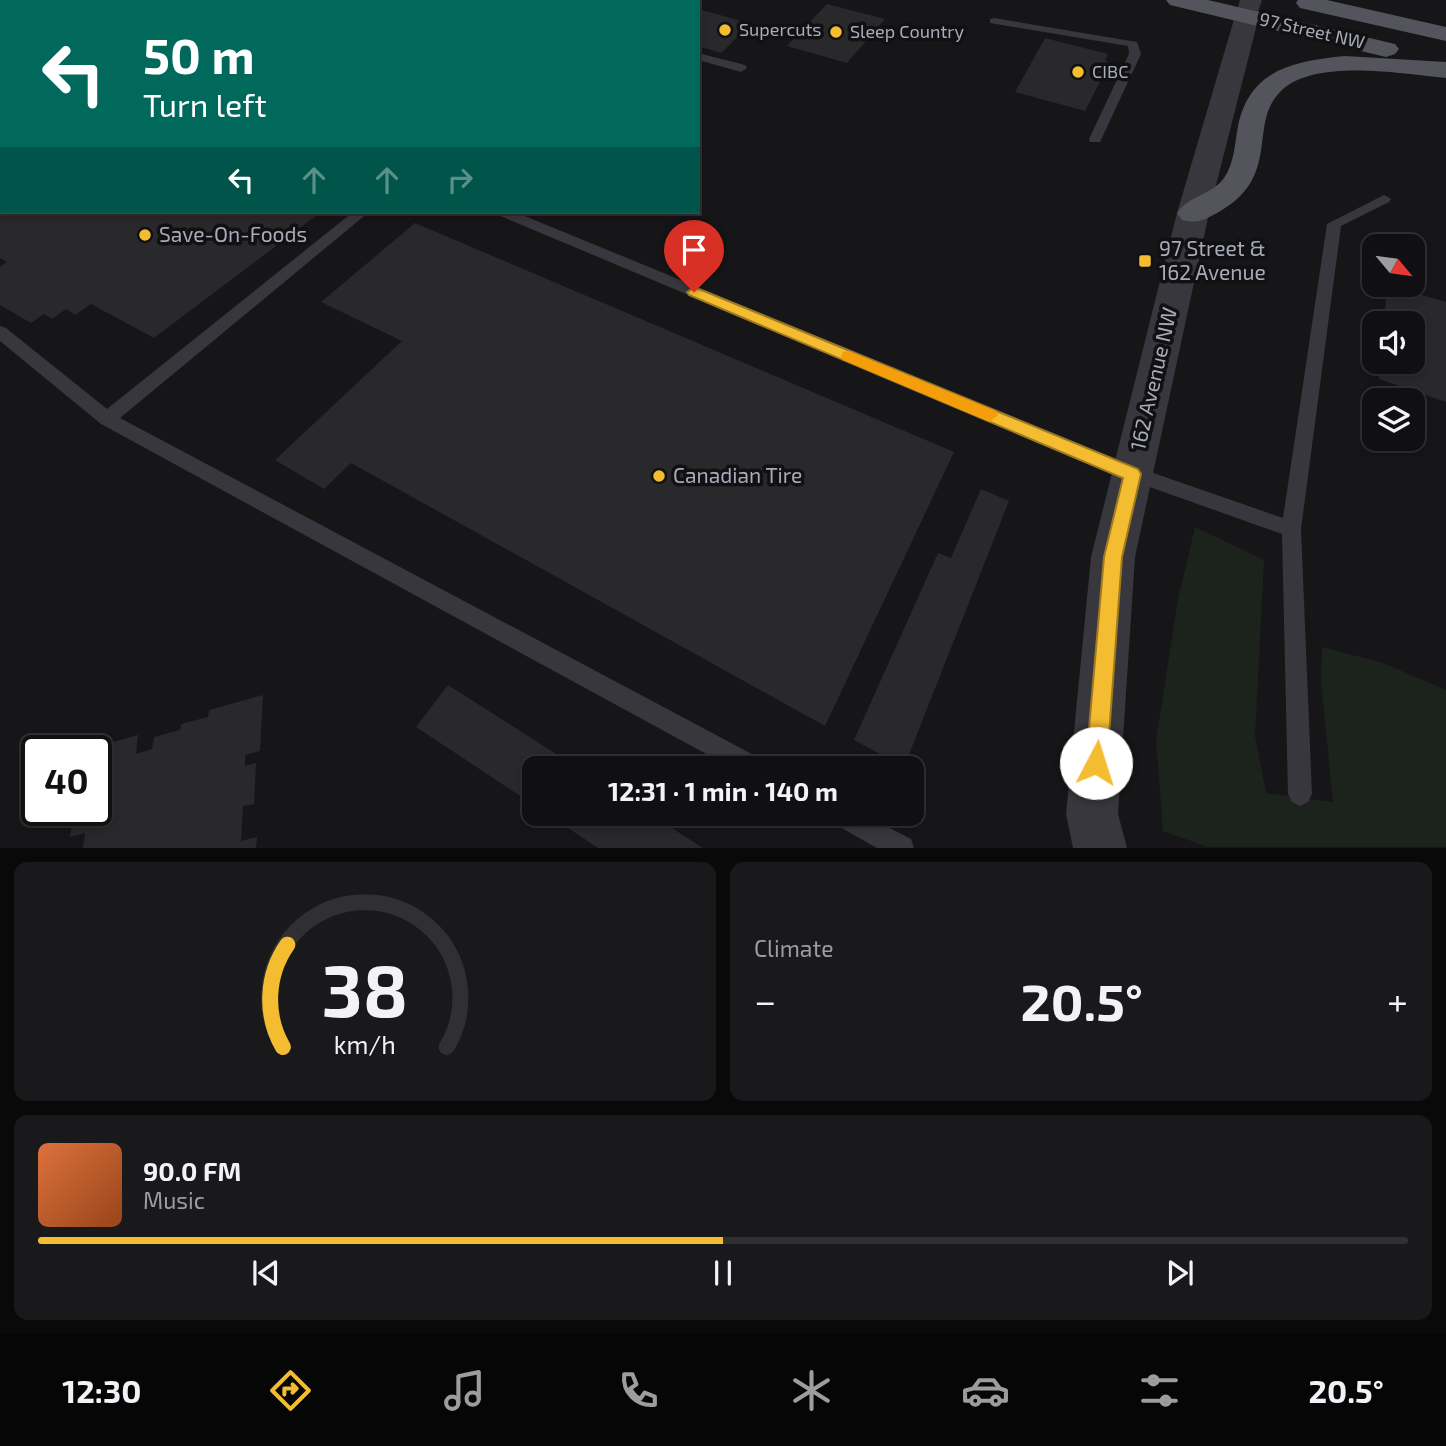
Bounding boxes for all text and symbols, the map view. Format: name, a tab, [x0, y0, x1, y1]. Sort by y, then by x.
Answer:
street label: 97 Street NW	[1257, 7, 1367, 53]
place label: Supercuts	[739, 18, 822, 40]
place label: Sleep Country	[850, 20, 965, 42]
marker: Supercuts	[717, 22, 733, 38]
marker: Sleep Country	[828, 24, 844, 40]
text: 50 m	[143, 25, 255, 84]
icon: left	[28, 28, 119, 119]
place label: CIBC	[1092, 60, 1128, 82]
marker: CIBC	[1070, 64, 1086, 80]
text: Turn left	[143, 85, 267, 123]
icon: left	[222, 161, 260, 199]
icon: ahead	[295, 161, 333, 199]
icon: ahead	[368, 161, 406, 199]
icon: right	[441, 161, 479, 199]
pin	[664, 220, 724, 292]
place label: Save-On-Foods	[159, 221, 307, 246]
marker: Save-On-Foods	[137, 227, 153, 243]
icon: arrive	[675, 231, 713, 269]
north arrow	[1362, 234, 1424, 298]
map controls	[1362, 234, 1425, 451]
place label: 97 Street & 162 Avenue	[1159, 235, 1266, 284]
marker: 97 Street & 162 Avenue	[1137, 253, 1153, 269]
street label: 162 Avenue NW	[1124, 305, 1181, 453]
button: sound	[1362, 311, 1425, 374]
button: layers	[1362, 388, 1425, 451]
place label: Canadian Tire	[673, 462, 802, 487]
marker: Canadian Tire	[651, 468, 667, 484]
position arrow	[1059, 726, 1133, 800]
speed limit sign: 40	[21, 735, 112, 826]
text: 12:31 · 1 min · 140 m	[608, 775, 838, 806]
text: Climate	[754, 934, 834, 962]
text: 38	[322, 945, 408, 1033]
text: 20.5°	[1020, 969, 1143, 1031]
text: −	[754, 977, 776, 1023]
text: +	[1387, 977, 1408, 1023]
text: km/h	[334, 1029, 396, 1059]
text: 90.0 FM	[143, 1155, 241, 1186]
text: Music	[143, 1186, 205, 1214]
icon: previous	[247, 1254, 285, 1292]
icon: pause	[704, 1254, 742, 1292]
icon: next	[1161, 1254, 1199, 1292]
icon: directions	[266, 1366, 315, 1415]
icon: music	[440, 1366, 489, 1415]
icon: phone	[614, 1366, 663, 1415]
icon: climate	[787, 1366, 836, 1415]
icon: car	[961, 1366, 1010, 1415]
icon: filters	[1135, 1366, 1184, 1415]
text: 12:30	[62, 1371, 141, 1409]
text: 20.5°	[1308, 1371, 1384, 1409]

